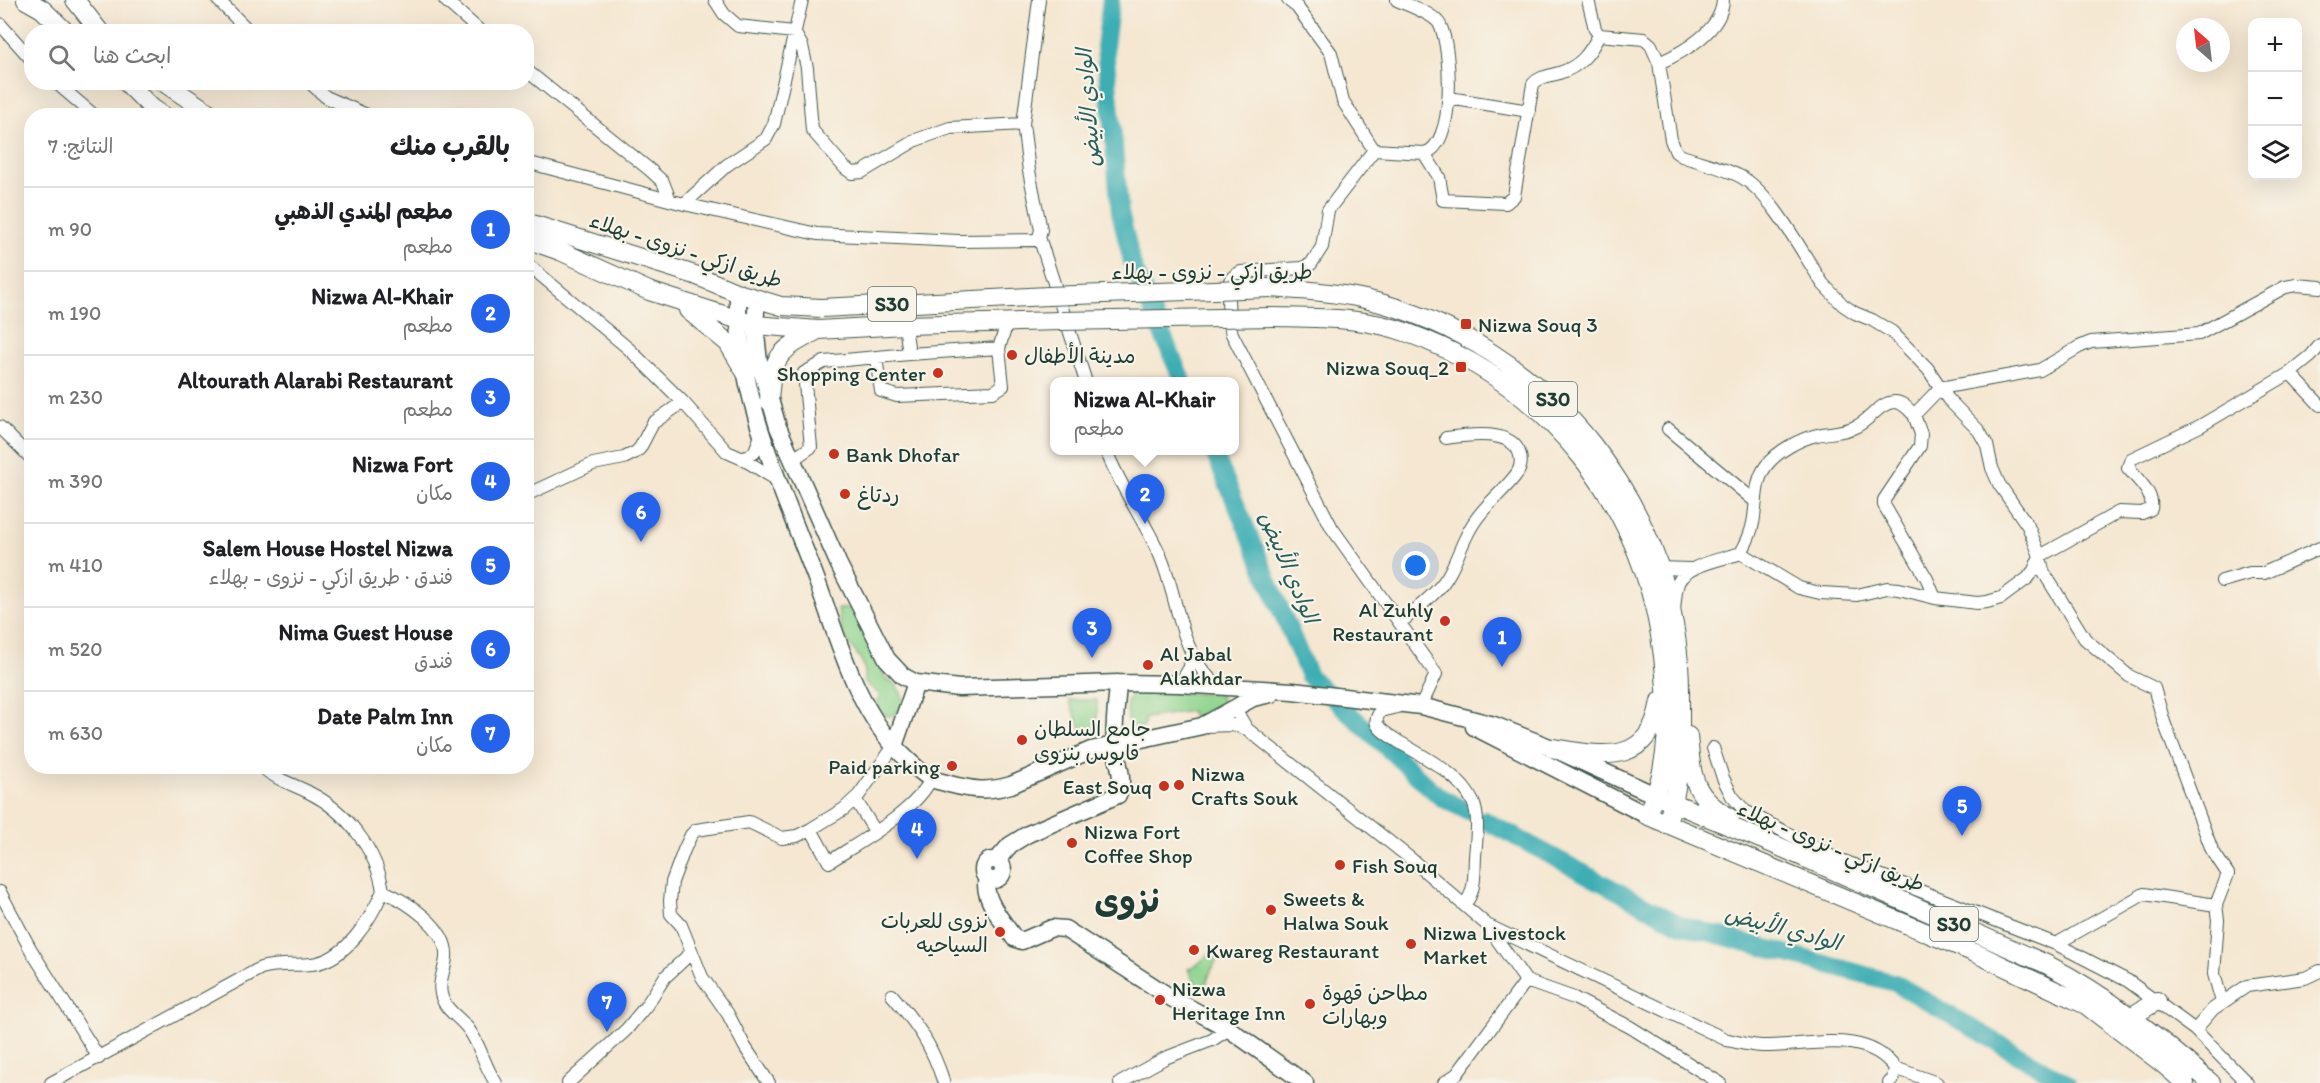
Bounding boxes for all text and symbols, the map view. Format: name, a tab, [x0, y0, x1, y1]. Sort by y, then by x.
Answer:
north arrow	[2176, 18, 2230, 72]
map controls	[2248, 18, 2302, 180]
button: +	[2248, 18, 2302, 72]
search box	[24, 24, 534, 90]
icon: search	[45, 41, 78, 74]
text: ابحث هنا	[93, 42, 172, 69]
water label: الوادي الأبيض	[1069, 45, 1108, 168]
button: −	[2248, 72, 2302, 126]
button: layers	[2248, 126, 2302, 180]
text: بالقرب منك	[390, 130, 510, 162]
text: النتائج: 7	[48, 134, 113, 158]
text: مطعم المندي الذهبي	[274, 198, 453, 225]
street label: طريق ازكي - نزوى - بهلاء	[584, 207, 786, 300]
text: 90 m	[48, 217, 92, 241]
text: 1	[486, 217, 495, 241]
text: مطعم	[402, 234, 453, 258]
street label: طريق ازكي - نزوى - بهلاء	[1111, 259, 1313, 291]
text: Nizwa Al-Khair	[311, 283, 453, 310]
road number: S30	[868, 287, 916, 321]
text: 190 m	[48, 301, 101, 325]
text: 2	[485, 301, 496, 325]
place label: Nizwa Souq 3	[1478, 312, 1598, 337]
text: مطعم	[402, 313, 453, 337]
marker: Nizwa Souq 3	[1459, 317, 1473, 331]
place label: مدينة الأطفال	[1024, 342, 1136, 368]
marker: مدينة الأطفال	[1005, 348, 1019, 362]
place label: Nizwa Souq_2	[1326, 355, 1449, 380]
marker: Nizwa Souq_2	[1454, 360, 1468, 374]
place label: Shopping Center	[777, 361, 926, 386]
marker: Shopping Center	[931, 366, 945, 380]
text: Altourath Alarabi Restaurant	[178, 367, 453, 394]
popup	[1050, 377, 1239, 455]
road number: S30	[1529, 382, 1577, 416]
text: 230 m	[48, 385, 103, 409]
text: 3	[485, 385, 496, 409]
text: Nizwa Al-Khair	[1074, 386, 1215, 413]
text: مطعم	[402, 397, 453, 421]
text: مطعم	[1074, 416, 1124, 440]
place label: Bank Dhofar	[846, 442, 960, 467]
marker: Bank Dhofar	[827, 447, 841, 461]
text: Nizwa Fort	[352, 451, 453, 478]
text: 390 m	[48, 469, 103, 493]
text: 4	[484, 469, 497, 493]
pin: 2	[1126, 474, 1164, 524]
text: مكان	[416, 481, 453, 505]
place label: ردتاغ	[857, 482, 900, 510]
marker: ردتاغ	[838, 487, 852, 501]
pin: 6	[622, 492, 660, 542]
water label: الوادي الأبيض	[1251, 507, 1327, 630]
text: Salem House Hostel Nizwa	[203, 535, 453, 562]
your location	[1401, 551, 1430, 580]
text: 410 m	[48, 553, 103, 577]
text: 5	[485, 553, 496, 577]
text: فندق · طريق ازكي - نزوى - بهلاء	[208, 565, 453, 589]
place label: Al Zuhly Restaurant	[1332, 597, 1433, 646]
pin: 3	[1072, 608, 1112, 658]
marker: Al Zuhly Restaurant	[1438, 614, 1452, 628]
pin: 1	[1482, 618, 1522, 667]
text: Nima Guest House	[278, 619, 453, 646]
text: 520 m	[48, 637, 103, 661]
text: 6	[485, 637, 496, 661]
place label: Al Jabal Alakhdar	[1160, 641, 1242, 690]
text: فندق	[414, 649, 453, 673]
marker: Al Jabal Alakhdar	[1141, 658, 1155, 672]
text: Date Palm Inn	[317, 703, 453, 730]
place label: جامع السلطان قابوس بنزوى	[1034, 716, 1151, 766]
text: 630 m	[48, 721, 103, 745]
text: 7	[486, 721, 495, 745]
text: مكان	[416, 733, 453, 757]
marker: جامع السلطان قابوس بنزوى	[1015, 733, 1029, 747]
place label: Paid parking	[828, 754, 940, 779]
marker: Paid parking	[945, 759, 959, 773]
place label: Nizwa Crafts Souk	[1191, 761, 1298, 810]
place label: East Souq	[1063, 774, 1152, 799]
marker: Nizwa Crafts Souk	[1172, 778, 1186, 792]
marker: East Souq	[1157, 779, 1171, 793]
pin: 5	[1942, 786, 1982, 836]
street label: طريق ازكي - نزوى - بهلاء	[1731, 795, 1929, 903]
pin: 4	[898, 810, 936, 859]
place label: Nizwa Fort Coffee Shop	[1084, 819, 1193, 868]
marker: Nizwa Fort Coffee Shop	[1065, 836, 1079, 850]
place label: Fish Souq	[1352, 853, 1438, 878]
marker: Fish Souq	[1333, 858, 1347, 872]
district label: نزوى	[1095, 881, 1159, 920]
place label: Sweets & Halwa Souk	[1283, 886, 1389, 935]
water label: الوادي الأبيض	[1721, 899, 1847, 959]
marker: Sweets & Halwa Souk	[1264, 903, 1278, 917]
road number: S30	[1930, 907, 1978, 941]
place label: نزوى للعربات السياحيه	[881, 908, 988, 957]
place label: Nizwa Livestock Market	[1423, 920, 1566, 969]
marker: نزوى للعربات السياحيه	[993, 925, 1007, 939]
marker: Nizwa Livestock Market	[1404, 937, 1418, 951]
place label: Kwareg Restaurant	[1206, 938, 1379, 963]
marker: Kwareg Restaurant	[1187, 943, 1201, 957]
place label: Nizwa Heritage Inn	[1172, 976, 1285, 1025]
place label: مطاحن قهوة وبهارات	[1322, 980, 1428, 1030]
pin: 7	[588, 982, 626, 1032]
marker: Nizwa Heritage Inn	[1153, 993, 1167, 1007]
marker: مطاحن قهوة وبهارات	[1303, 997, 1317, 1011]

